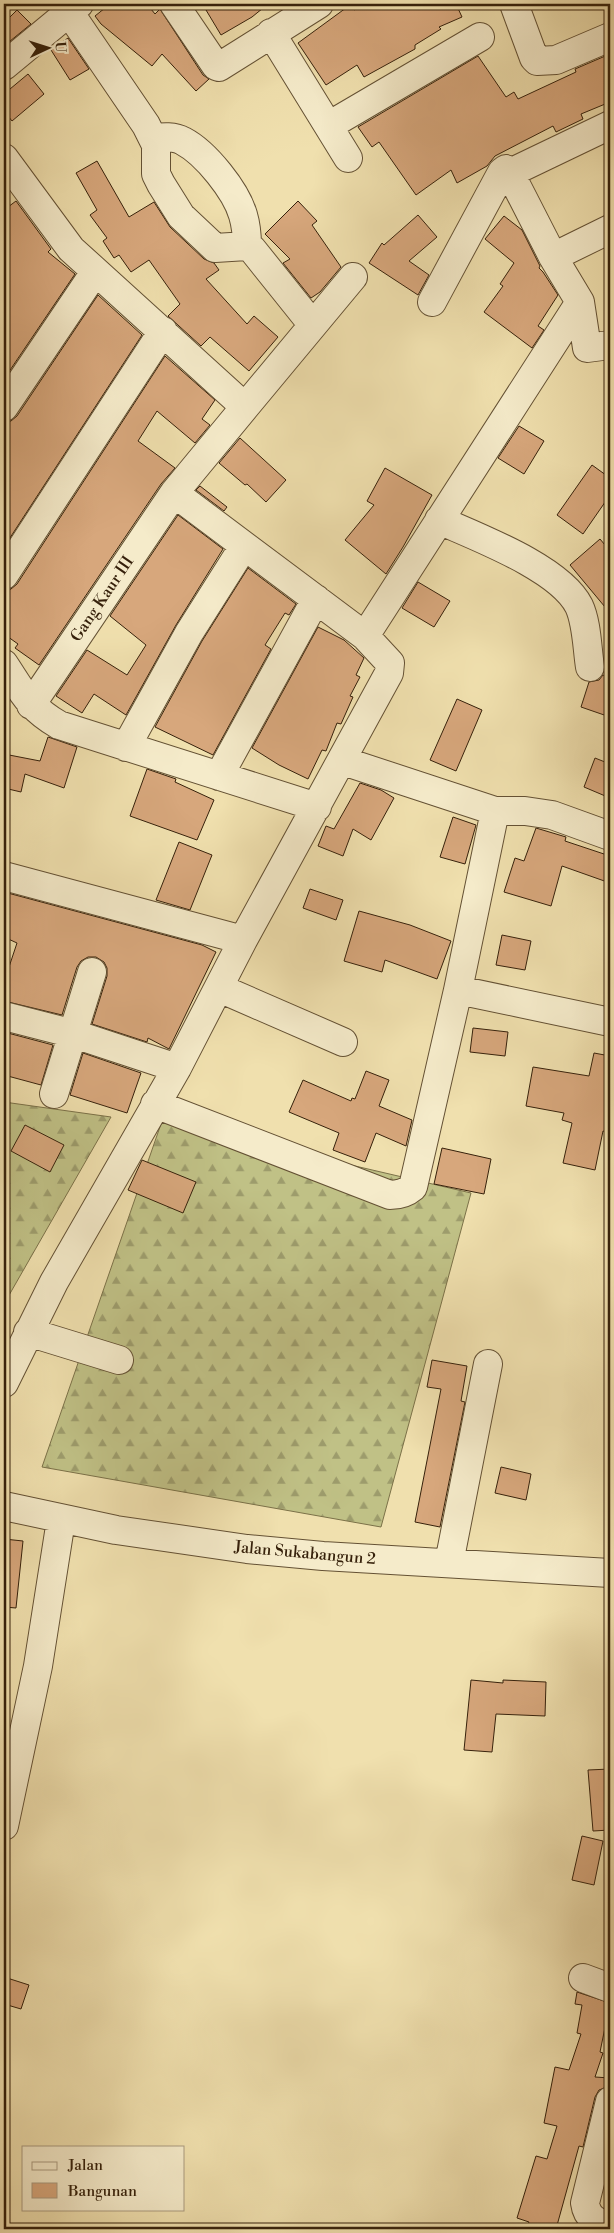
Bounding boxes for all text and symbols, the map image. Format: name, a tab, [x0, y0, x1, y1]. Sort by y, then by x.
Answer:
north arrow	[22, 22, 72, 72]
text: U	[51, 41, 69, 53]
street label: Gang Kaur III	[66, 552, 138, 646]
street label: Jalan Sukabangun 2	[232, 1537, 377, 1569]
legend	[22, 2146, 185, 2210]
text: Jalan	[67, 2156, 103, 2175]
text: Bangunan	[67, 2182, 137, 2201]

